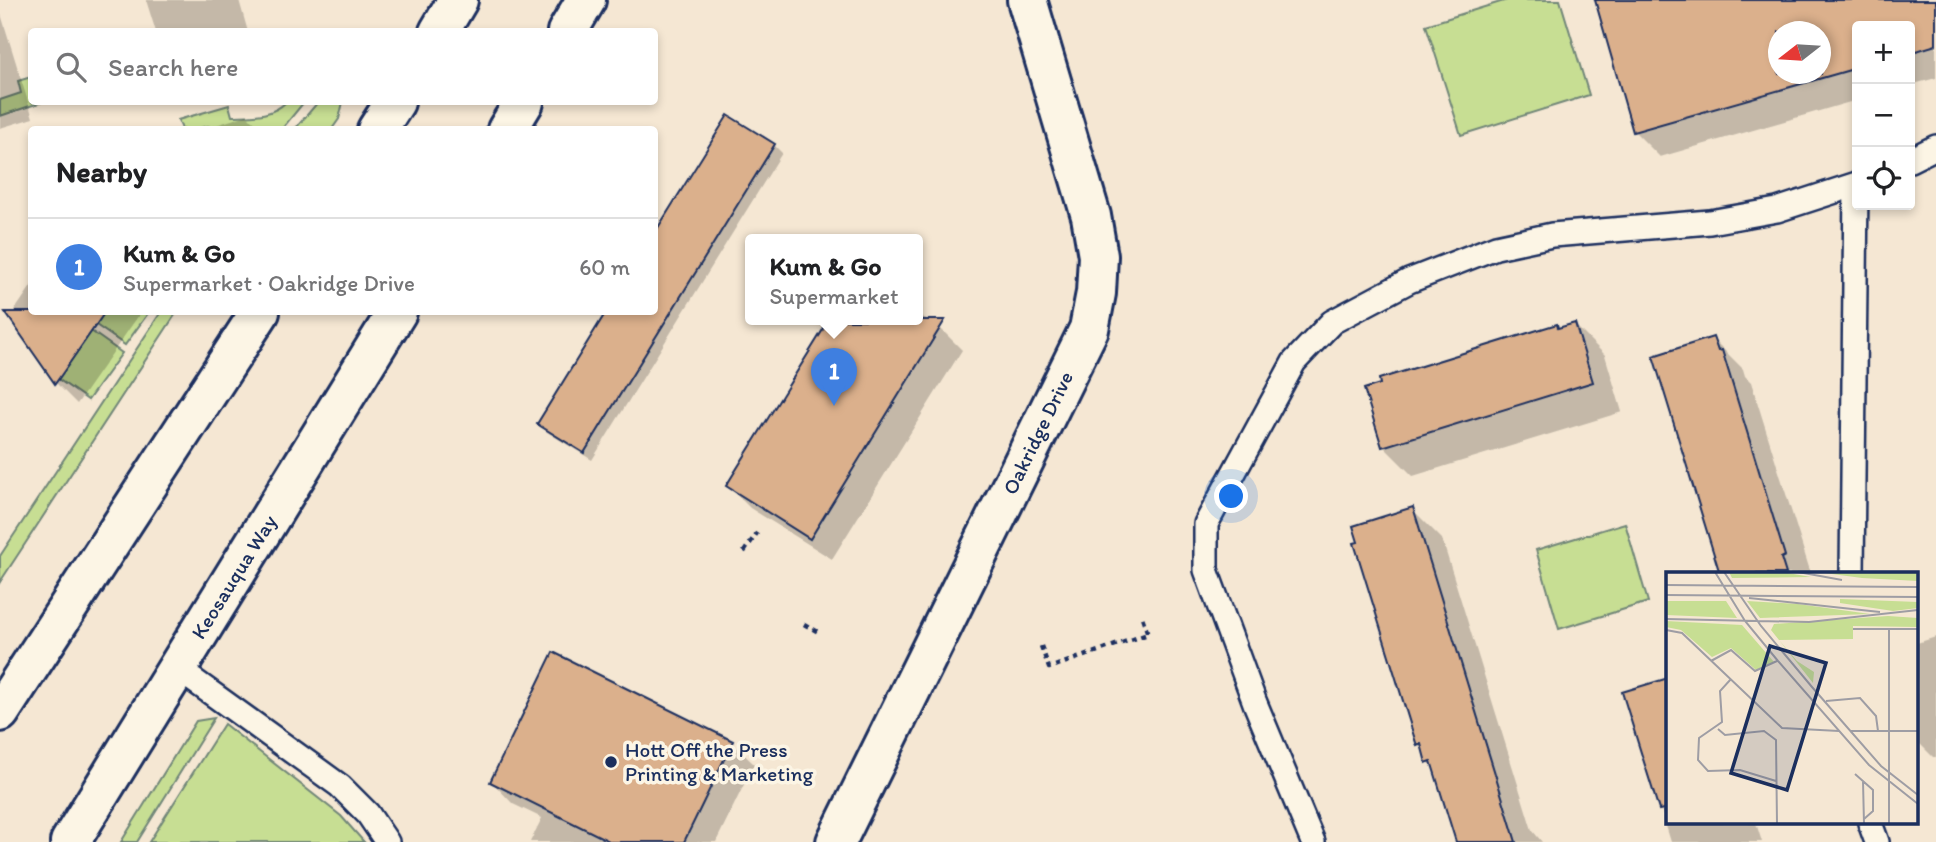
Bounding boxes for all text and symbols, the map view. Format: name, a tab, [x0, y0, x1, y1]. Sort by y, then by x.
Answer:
north arrow	[1768, 21, 1831, 84]
map controls	[1852, 21, 1915, 210]
button: +	[1852, 21, 1915, 84]
search box	[28, 28, 658, 105]
icon: search	[52, 48, 90, 86]
text: Search here	[108, 51, 238, 83]
button: −	[1852, 84, 1915, 147]
button: locate	[1852, 147, 1915, 210]
text: Nearby	[56, 153, 147, 190]
popup	[745, 234, 923, 325]
text: Kum & Go	[123, 237, 235, 269]
text: Kum & Go	[769, 250, 882, 282]
text: 1	[74, 253, 84, 281]
text: 60 m	[579, 253, 630, 281]
text: Supermarket · Oakridge Drive	[123, 269, 415, 297]
text: Supermarket	[769, 282, 899, 310]
pin: 1	[811, 348, 857, 406]
street label: Oakridge Drive	[997, 367, 1078, 499]
your location	[1214, 479, 1248, 513]
street label: Keosauqua Way	[185, 510, 282, 643]
inset map	[1666, 572, 1918, 824]
place label: Hott Off the Press Printing & Marketing	[625, 737, 813, 786]
marker: Hott Off the Press Printing & Marketing	[603, 754, 619, 770]

